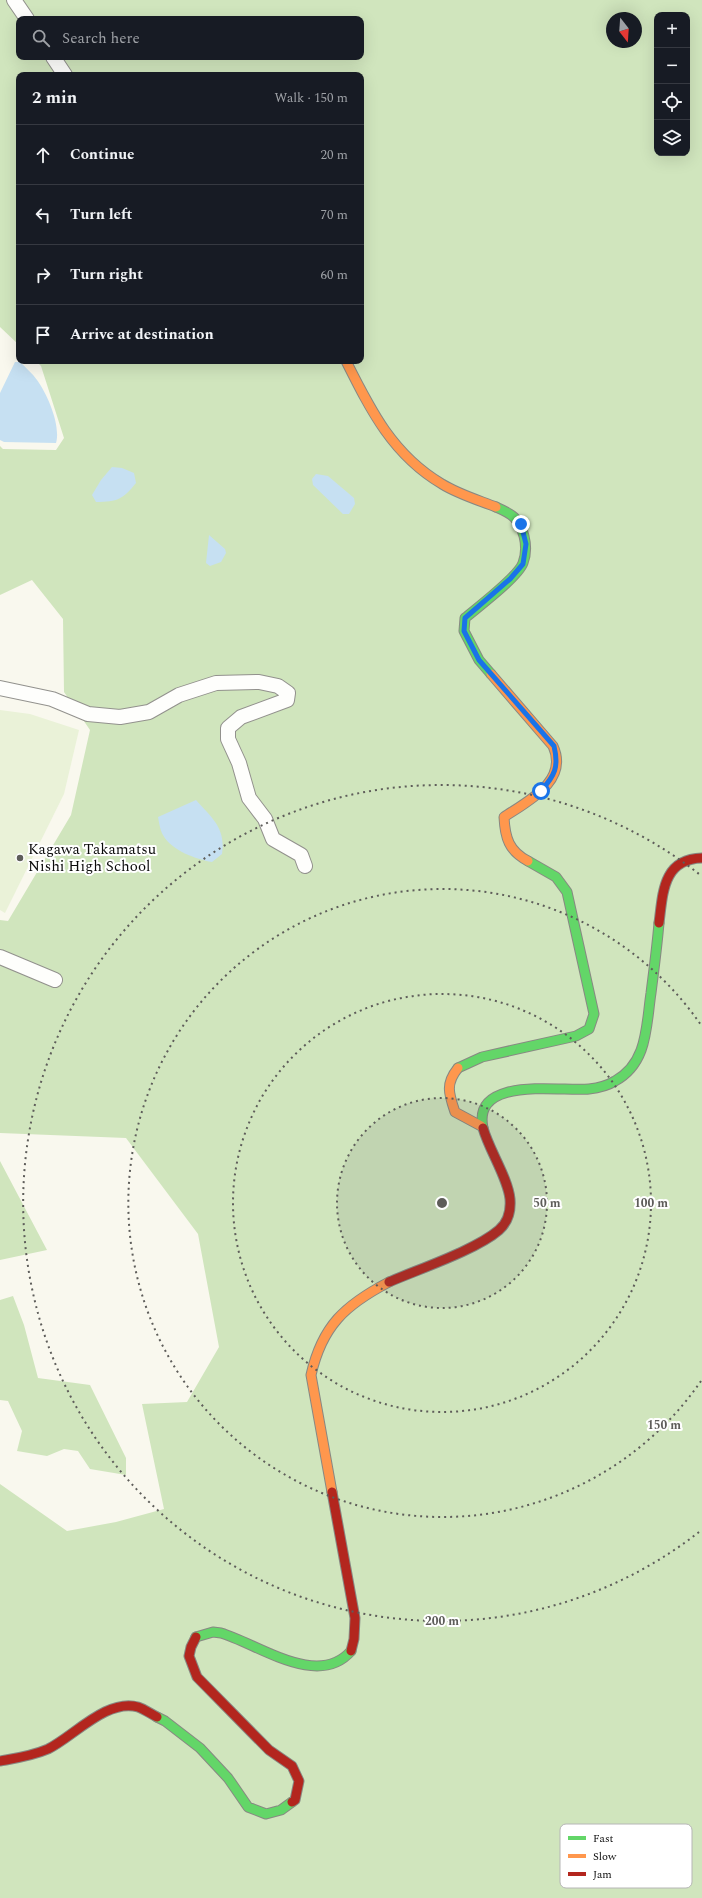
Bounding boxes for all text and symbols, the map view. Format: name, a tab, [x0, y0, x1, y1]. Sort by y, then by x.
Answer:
north arrow	[606, 12, 642, 48]
map controls	[654, 12, 690, 156]
button: +	[654, 12, 690, 48]
search box	[16, 16, 364, 60]
icon: search	[30, 27, 52, 49]
text: Search here	[62, 27, 140, 50]
button: −	[654, 48, 690, 84]
button: locate	[654, 84, 690, 120]
text: 2 min	[32, 85, 77, 111]
text: Walk · 150 m	[274, 88, 348, 108]
button: layers	[654, 120, 690, 156]
text: Continue	[70, 143, 135, 166]
icon: ahead	[32, 144, 54, 166]
text: 20 m	[321, 145, 348, 165]
text: Turn left	[70, 203, 132, 226]
icon: left	[32, 204, 54, 226]
text: 70 m	[321, 205, 348, 225]
text: Turn right	[70, 263, 143, 286]
icon: right	[32, 264, 54, 286]
text: 60 m	[321, 265, 348, 285]
text: Arrive at destination	[70, 323, 214, 346]
icon: arrive	[32, 324, 54, 346]
route end	[512, 515, 530, 533]
route start	[532, 782, 550, 800]
place label: Kagawa Takamatsu Nishi High School	[28, 838, 156, 878]
marker: Kagawa Takamatsu Nishi High School	[15, 853, 25, 863]
text: 50 m	[533, 1194, 561, 1213]
text: 100 m	[634, 1194, 668, 1213]
centre of rings	[435, 1196, 449, 1210]
text: 150 m	[647, 1416, 681, 1435]
text: 200 m	[425, 1612, 459, 1631]
legend	[560, 1824, 692, 1888]
text: Fast	[593, 1830, 614, 1847]
text: Slow	[593, 1848, 617, 1865]
text: Jam	[593, 1866, 612, 1883]

